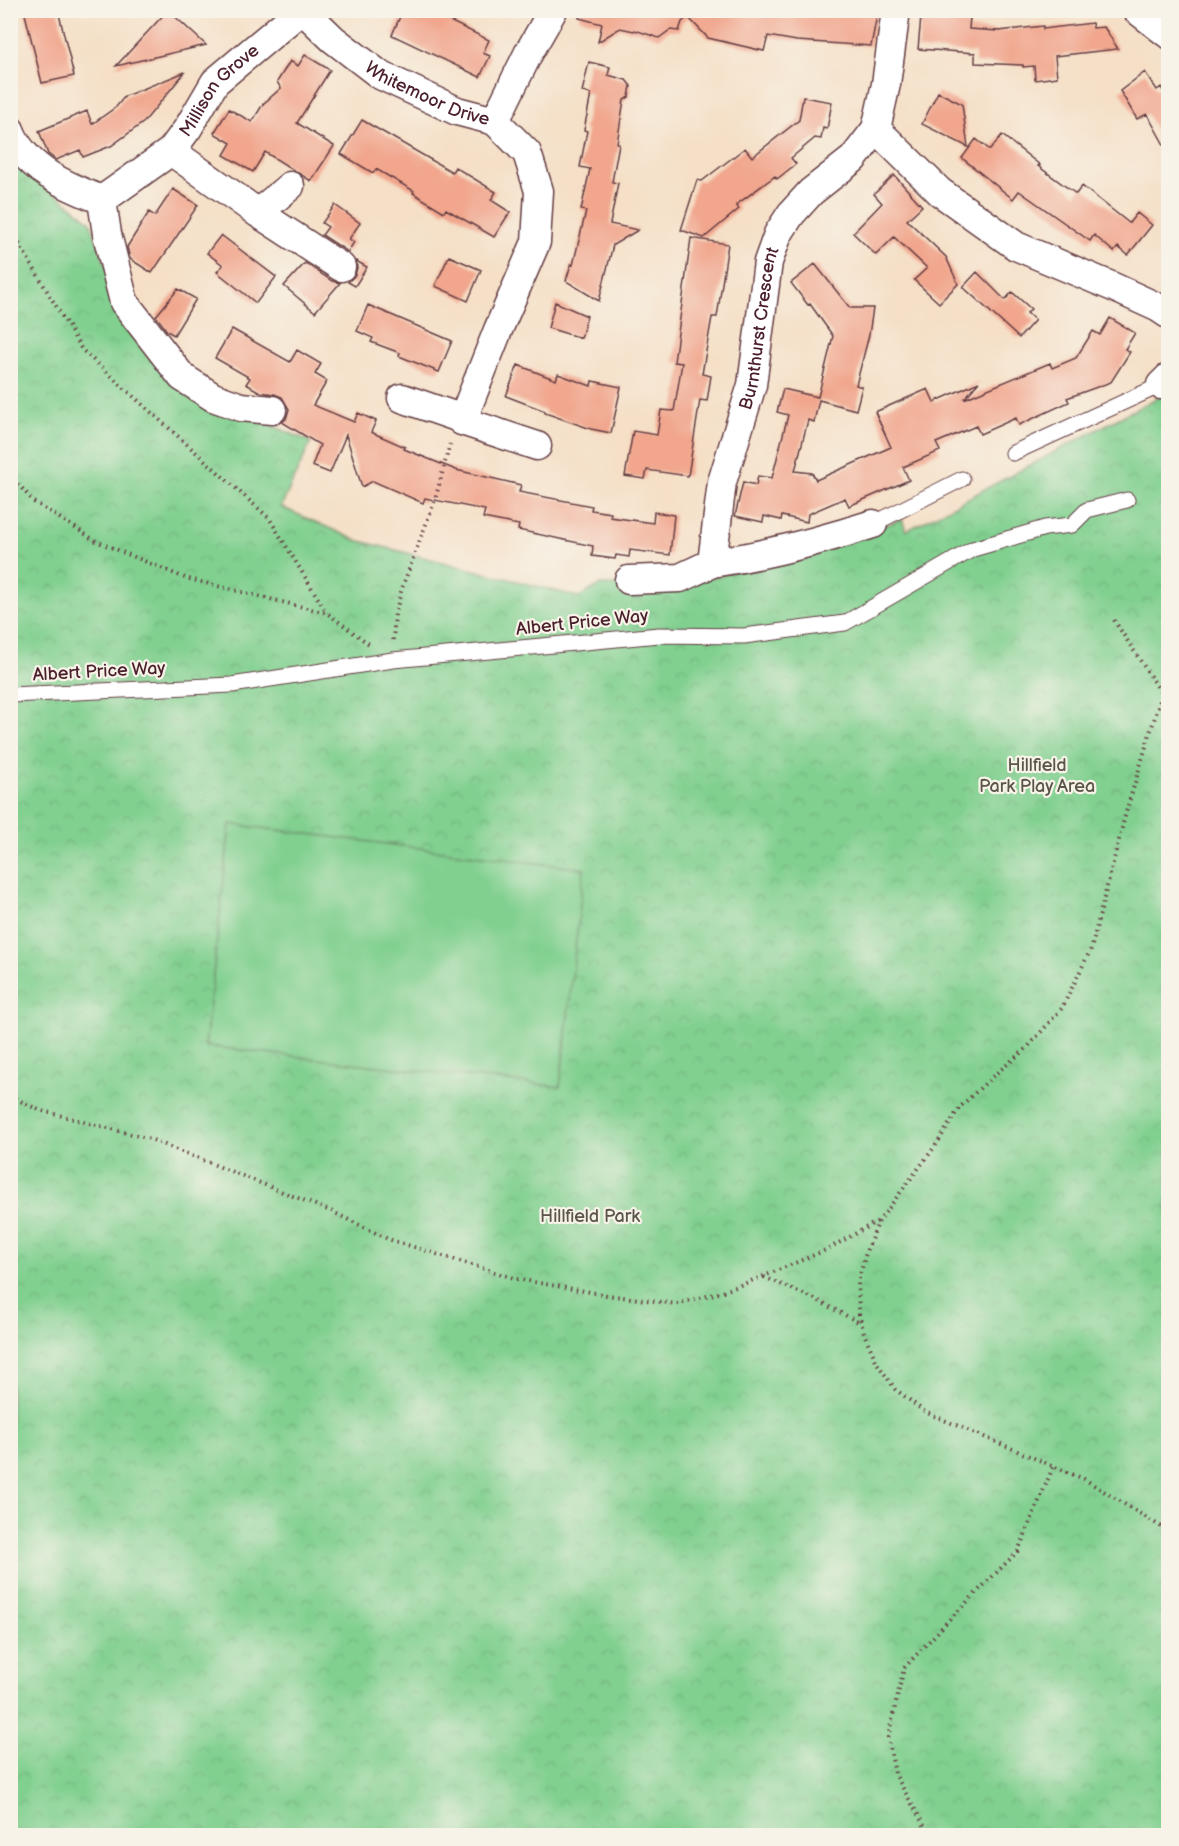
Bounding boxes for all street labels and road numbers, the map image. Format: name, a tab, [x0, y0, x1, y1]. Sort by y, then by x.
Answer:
street label: Millison Grove	[175, 40, 264, 141]
street label: Whitemoor Drive	[360, 57, 492, 130]
street label: Burnthurst Crescent	[735, 244, 784, 413]
street label: Albert Price Way	[515, 605, 650, 640]
street label: Albert Price Way	[32, 657, 167, 685]

